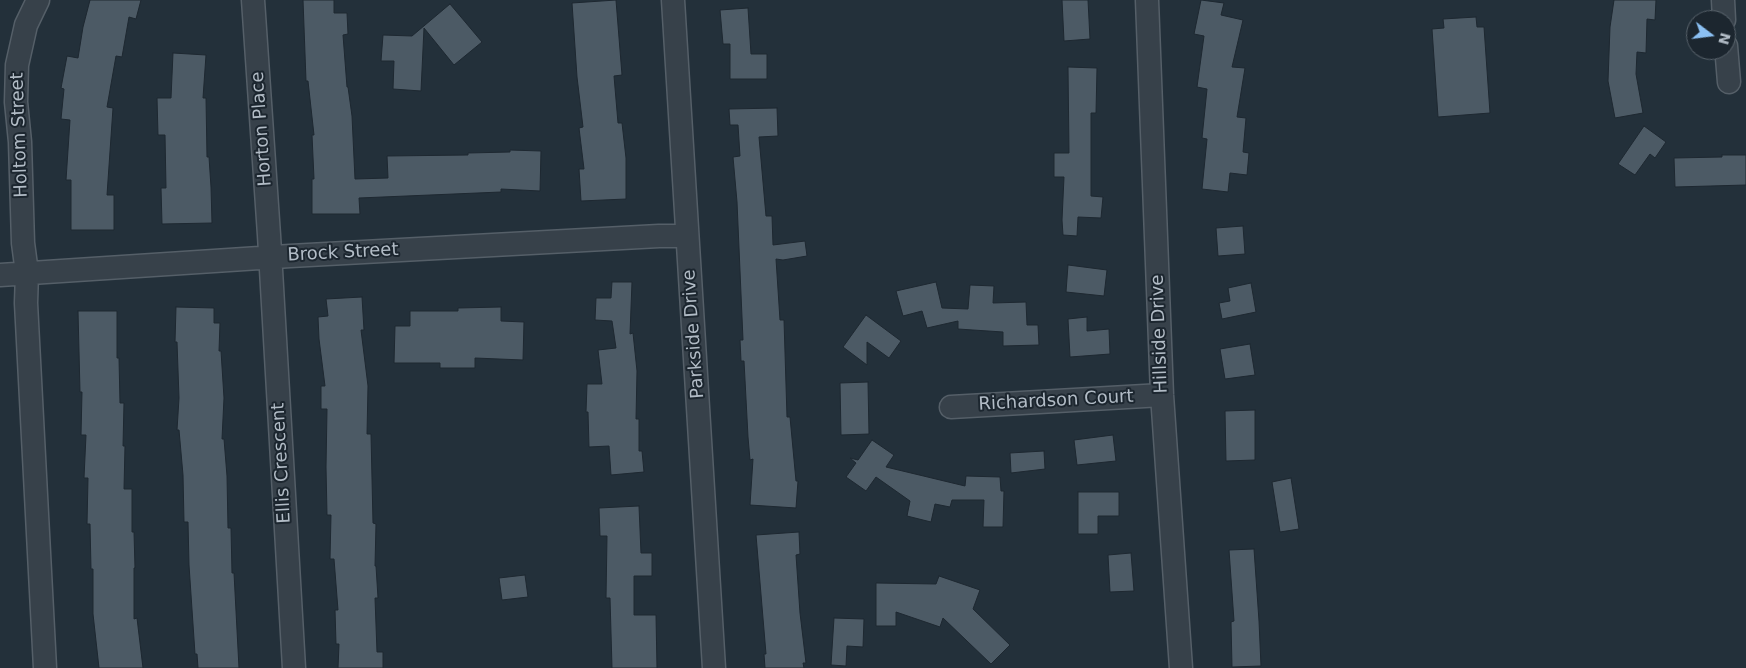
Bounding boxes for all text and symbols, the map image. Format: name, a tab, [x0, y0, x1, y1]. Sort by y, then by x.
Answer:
north arrow	[1686, 10, 1736, 60]
text: N	[1715, 31, 1734, 46]
street label: Horton Place	[247, 71, 277, 187]
street label: Holtom Street	[7, 72, 33, 198]
street label: Brock Street	[287, 239, 399, 267]
street label: Parkside Drive	[679, 269, 709, 399]
street label: Hillside Drive	[1147, 274, 1173, 394]
street label: Richardson Court	[978, 386, 1134, 416]
street label: Ellis Crescent	[268, 402, 296, 524]

